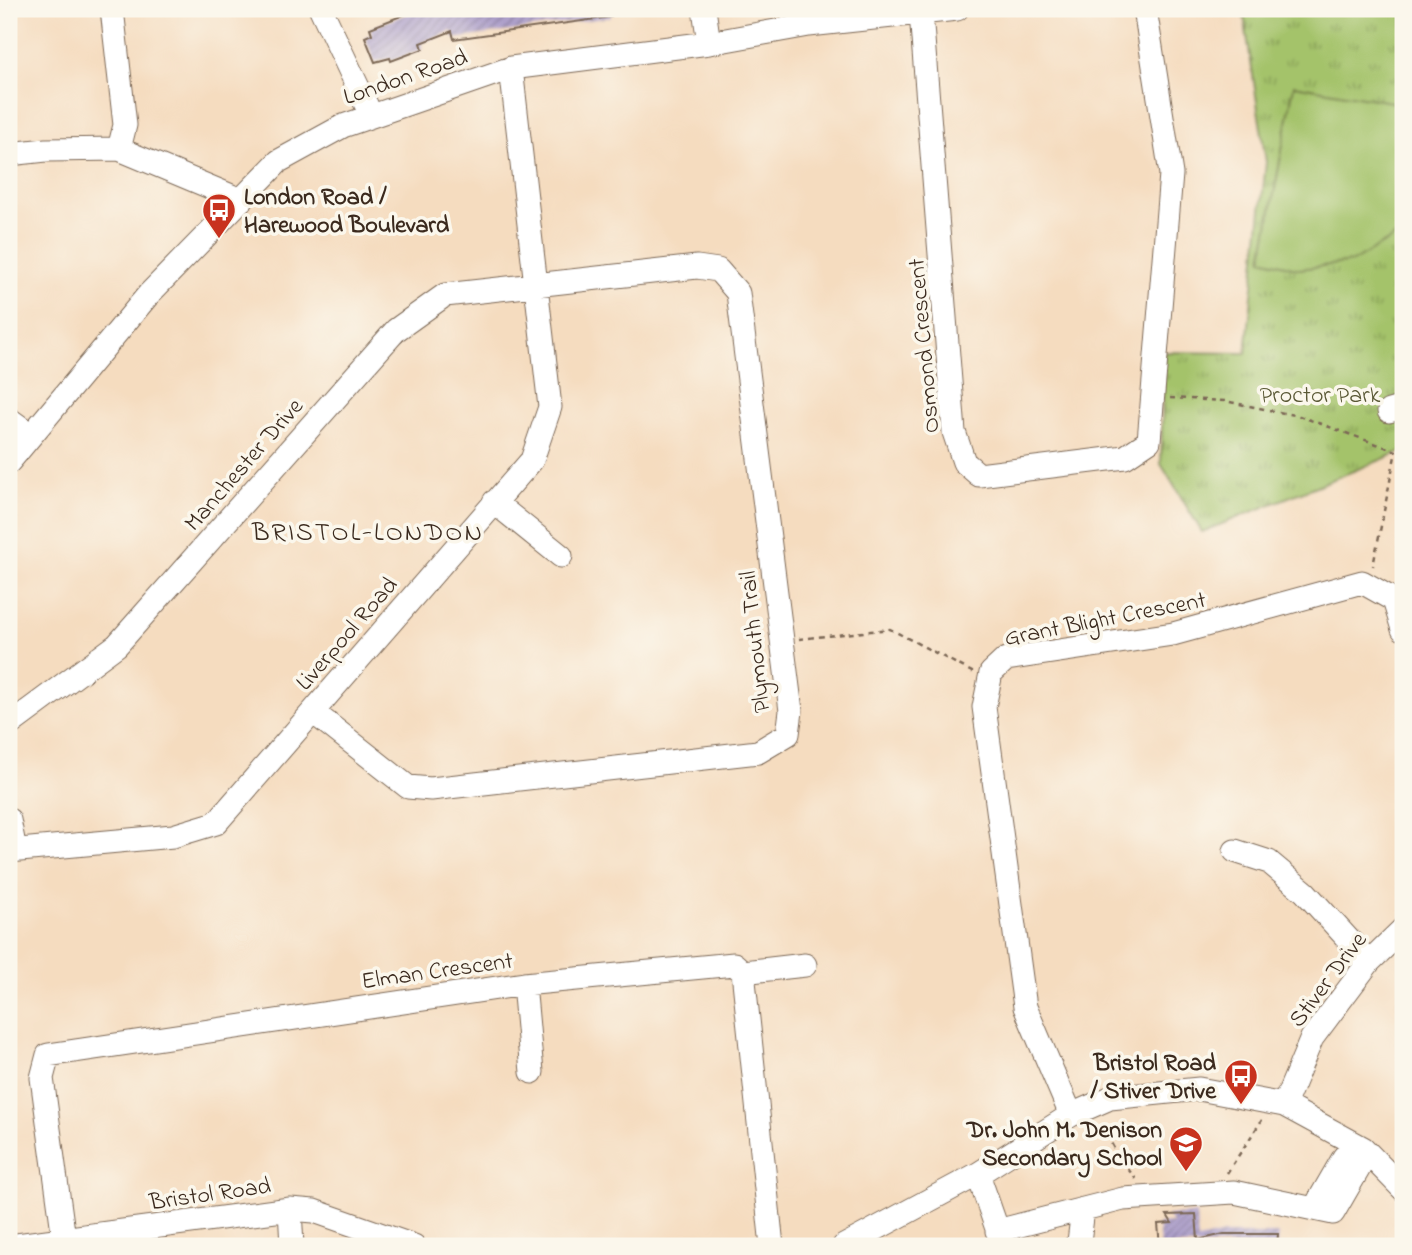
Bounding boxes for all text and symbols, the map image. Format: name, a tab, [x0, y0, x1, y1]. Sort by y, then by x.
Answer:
street label: London Road	[339, 41, 473, 116]
place label: London Road / Harewood Boulevard	[244, 181, 450, 244]
bus stop icon: London Road / Harewood Boulevard	[200, 191, 238, 240]
street label: Osmond Crescent	[900, 257, 951, 435]
park label: Proctor Park	[1260, 379, 1381, 414]
street label: Manchester Drive	[177, 391, 313, 540]
district label: BRISTOL-LONDON	[251, 515, 484, 553]
street label: Plymouth Trail	[732, 569, 782, 714]
street label: Liverpool Road	[288, 570, 408, 699]
street label: Grant Blight Crescent	[1002, 584, 1209, 657]
street label: Stiver Drive	[1281, 925, 1377, 1036]
street label: Elman Crescent	[359, 945, 515, 1000]
place label: Bristol Road / Stiver Drive	[1089, 1047, 1217, 1110]
bus stop icon: Bristol Road / Stiver Drive	[1222, 1057, 1260, 1106]
place label: Dr. John M. Denison Secondary School	[966, 1114, 1162, 1178]
school or university icon: Dr. John M. Denison Secondary School	[1167, 1124, 1205, 1173]
street label: Bristol Road	[146, 1170, 274, 1221]

